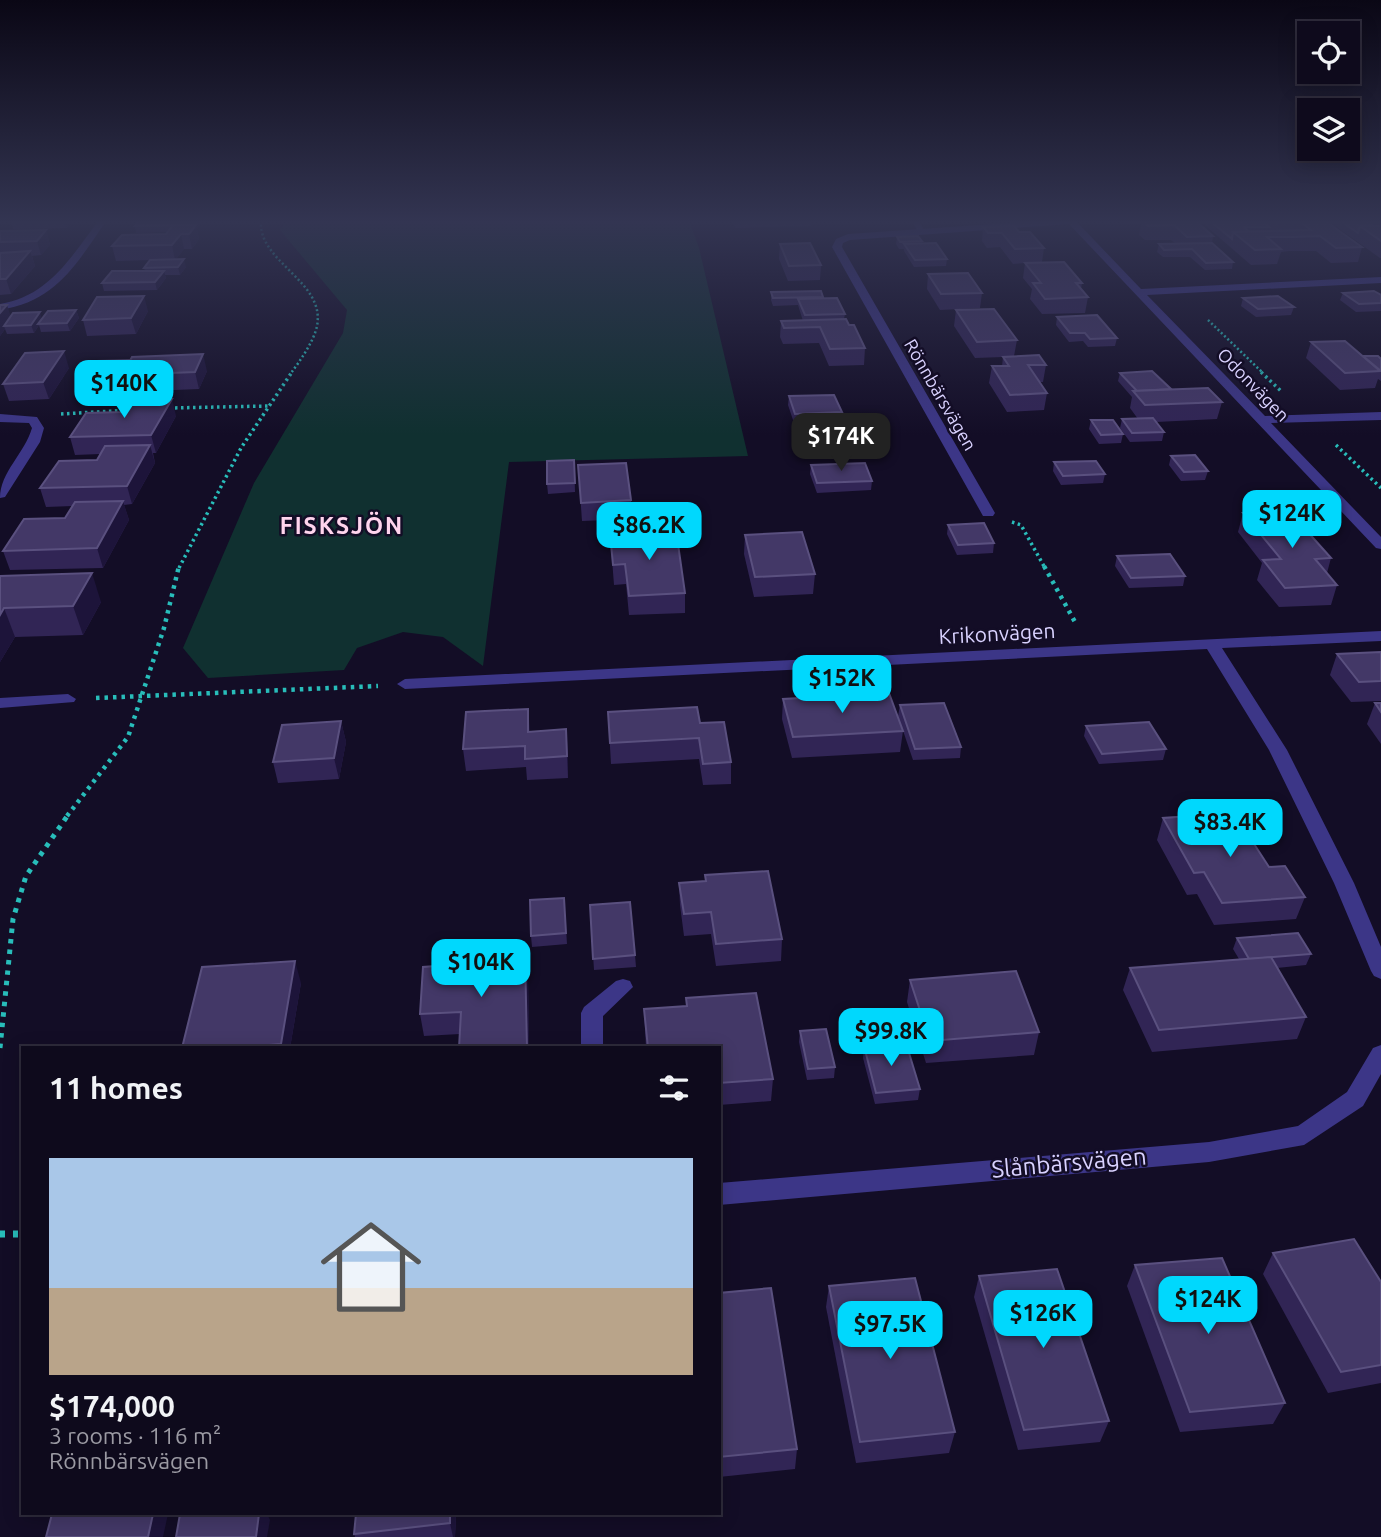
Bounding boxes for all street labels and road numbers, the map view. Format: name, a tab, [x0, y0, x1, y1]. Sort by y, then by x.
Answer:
street label: Rönnbärsvägen	[901, 335, 981, 454]
street label: Odonvägen	[1214, 344, 1294, 425]
street label: Krikonvägen	[938, 618, 1056, 648]
street label: Slånbärsvägen	[990, 1142, 1148, 1183]

